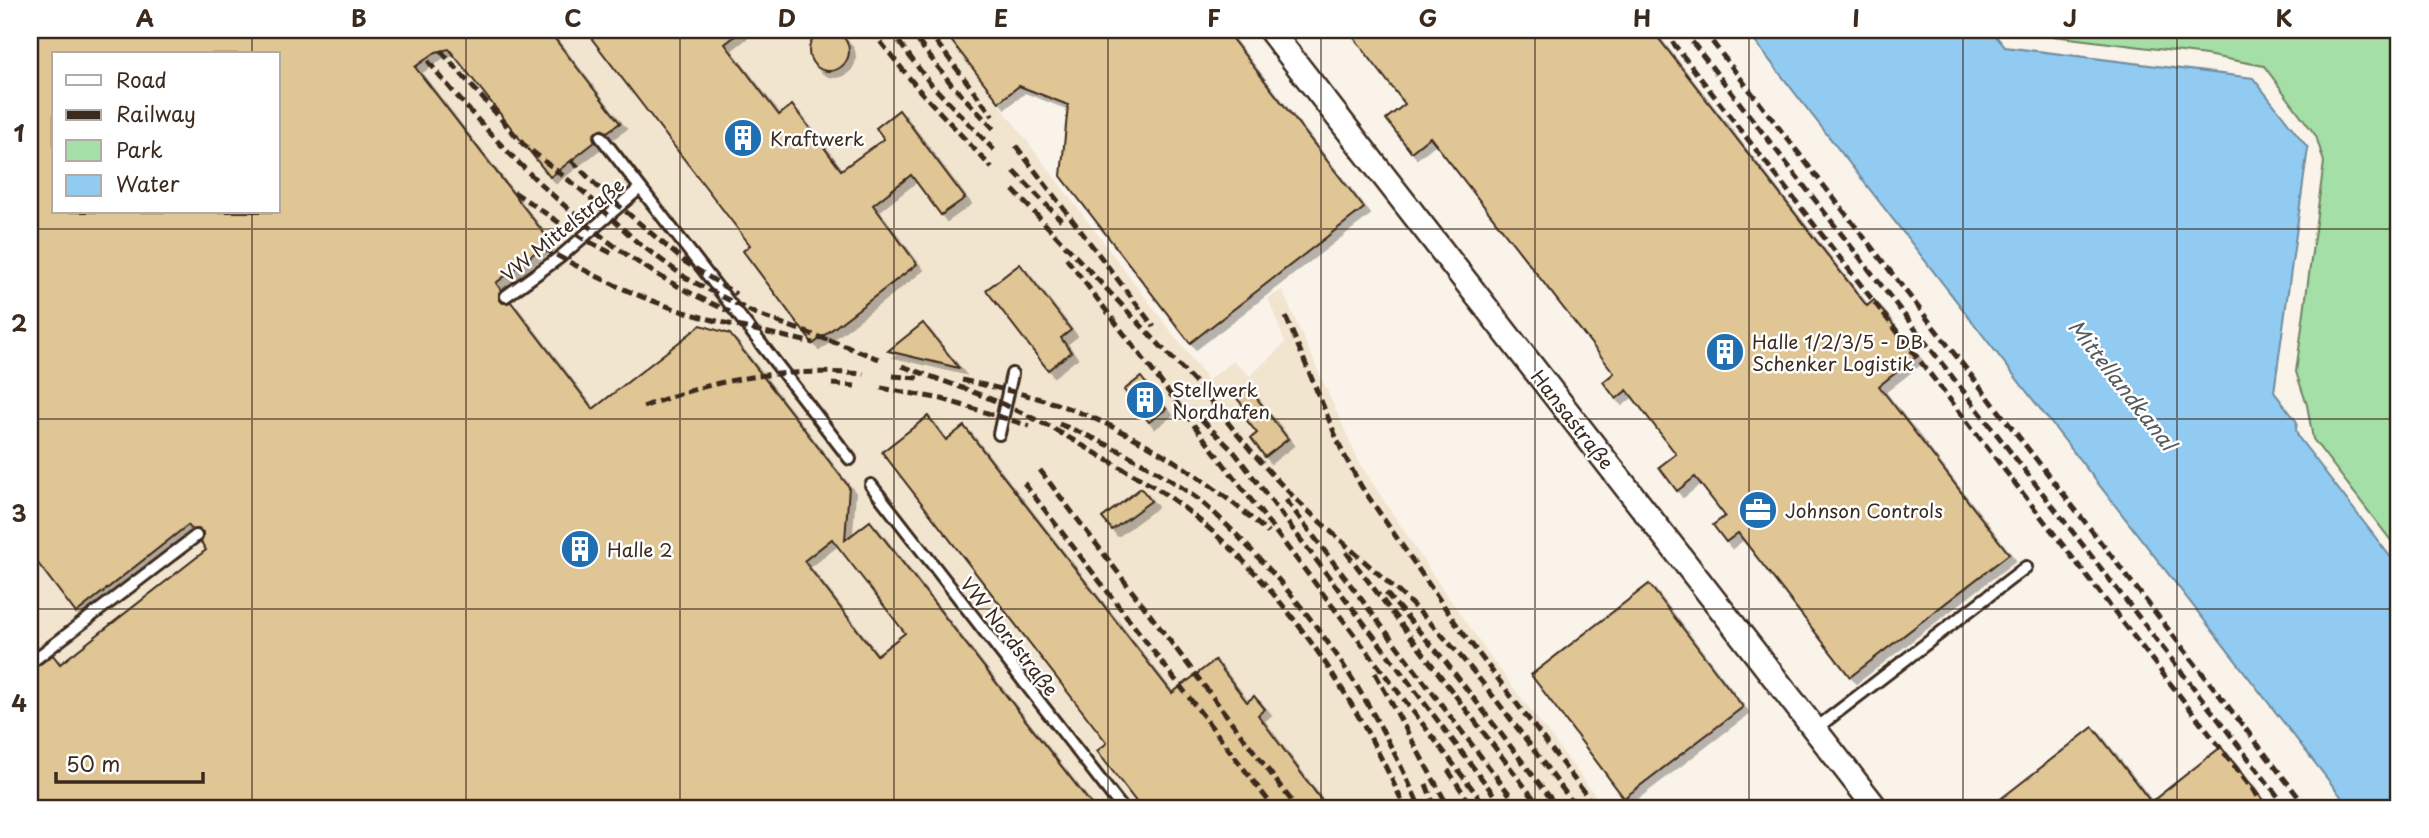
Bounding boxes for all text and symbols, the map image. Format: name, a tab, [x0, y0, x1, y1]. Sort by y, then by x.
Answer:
text: A	[136, 0, 154, 35]
text: B	[351, 0, 367, 35]
text: C	[564, 0, 582, 35]
text: D	[778, 0, 796, 35]
text: E	[994, 0, 1008, 35]
text: F	[1207, 0, 1221, 35]
text: G	[1419, 0, 1437, 35]
text: H	[1633, 0, 1651, 35]
text: I	[1852, 0, 1860, 35]
text: J	[2063, 0, 2077, 35]
text: K	[2276, 0, 2293, 35]
legend	[52, 52, 280, 214]
text: Road	[116, 63, 167, 95]
text: Railway	[116, 97, 196, 129]
text: 1	[14, 115, 25, 150]
building icon: Kraftwerk	[722, 117, 764, 159]
place label: Kraftwerk	[770, 124, 865, 152]
text: Park	[116, 133, 163, 165]
text: Water	[116, 167, 180, 199]
street label: VW Mittelstraße	[494, 171, 630, 287]
text: 2	[11, 305, 27, 340]
water label: Mittellandkanal	[2061, 312, 2187, 459]
place label: Halle 1/2/3/5 - DB Schenker Logistik	[1752, 327, 1923, 377]
building icon: Halle 1/2/3/5 - DB Schenker Logistik	[1704, 331, 1746, 373]
street label: Hansastraße	[1525, 363, 1621, 475]
place label: Stellwerk Nordhafen	[1172, 375, 1270, 425]
building icon: Stellwerk Nordhafen	[1124, 379, 1166, 421]
office icon: Johnson Controls	[1737, 489, 1779, 531]
text: 3	[11, 495, 27, 530]
place label: Johnson Controls	[1785, 496, 1943, 524]
building icon: Halle 2	[559, 528, 601, 570]
place label: Halle 2	[607, 535, 673, 563]
street label: VW Nordstraße	[954, 570, 1066, 702]
text: 4	[11, 685, 27, 720]
scale bar	[56, 740, 203, 784]
text: 50 m	[66, 747, 120, 779]

